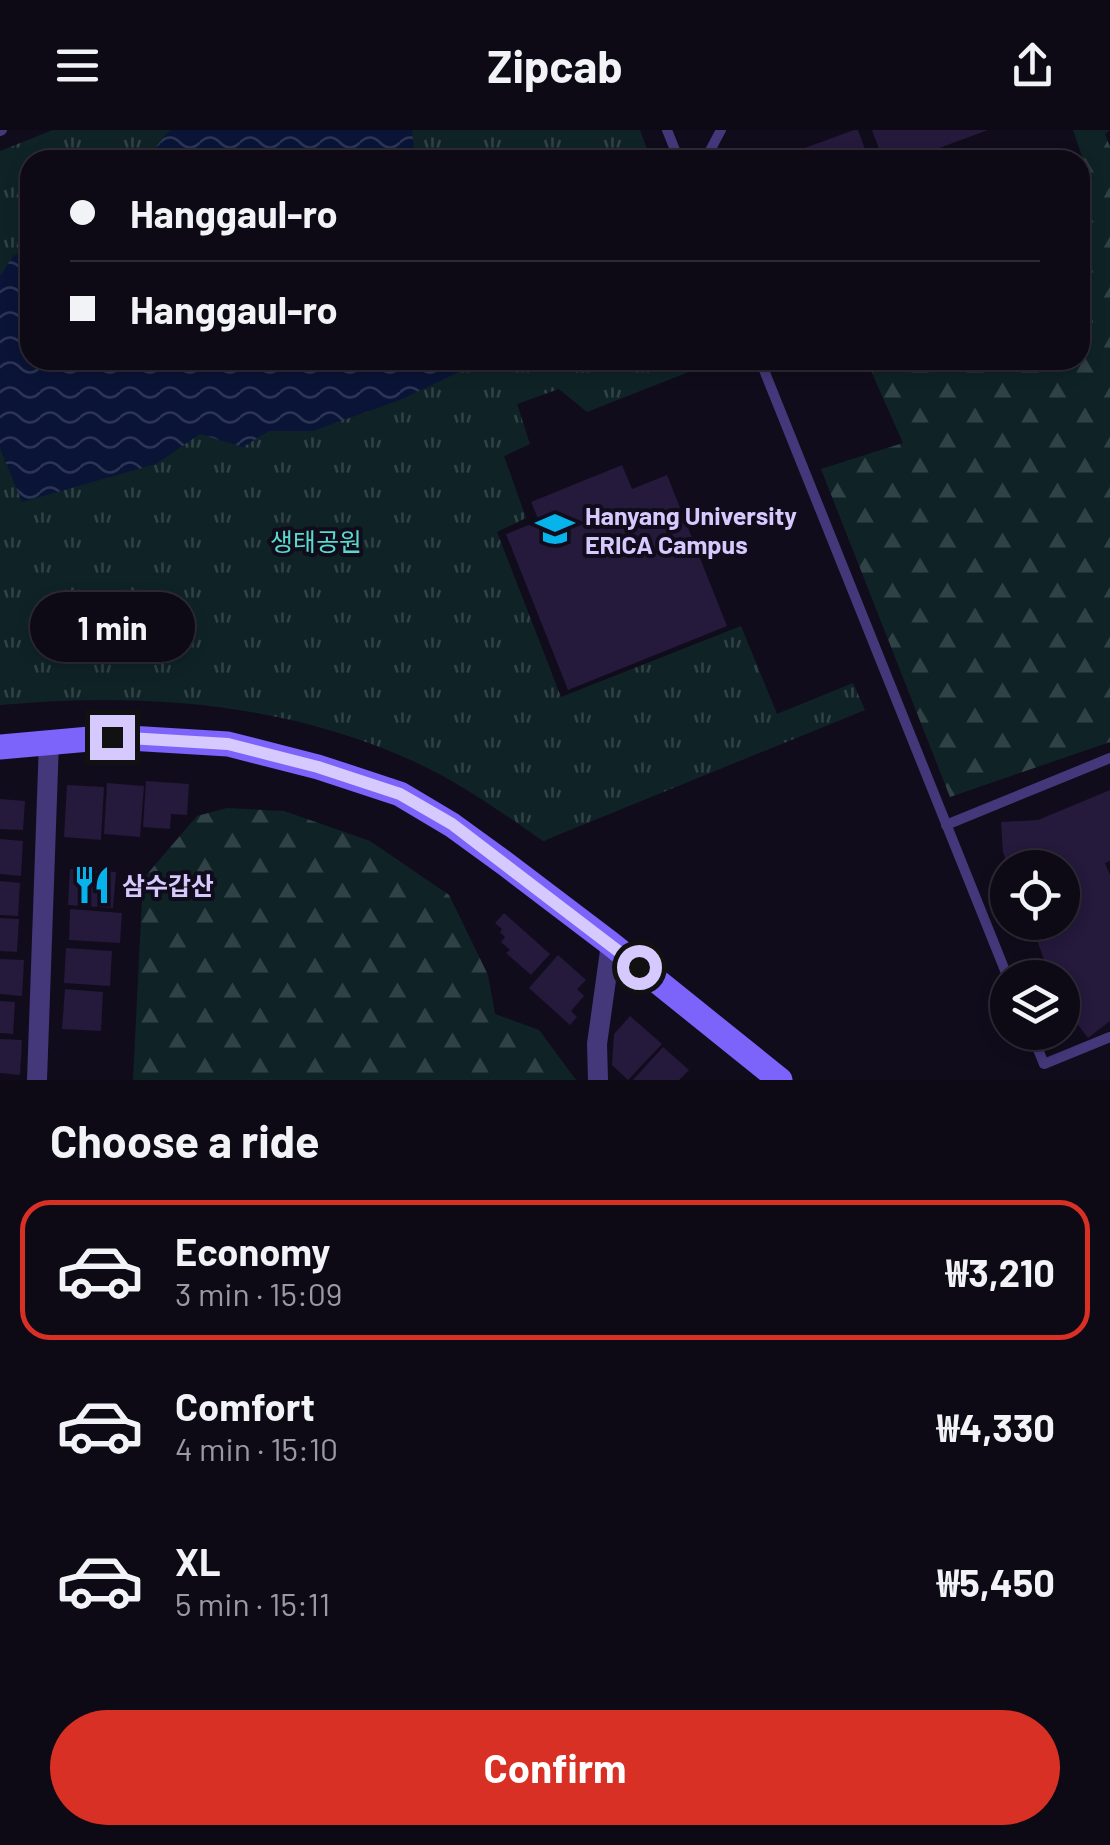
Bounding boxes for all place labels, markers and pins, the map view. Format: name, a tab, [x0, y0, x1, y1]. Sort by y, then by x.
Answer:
place label: Hanyang University ERICA Campus	[585, 500, 797, 559]
school or university icon: Hanyang University ERICA Campus	[534, 508, 576, 550]
restaurant icon: 삼수갑산	[71, 864, 113, 906]
place label: 삼수갑산	[122, 870, 214, 900]

